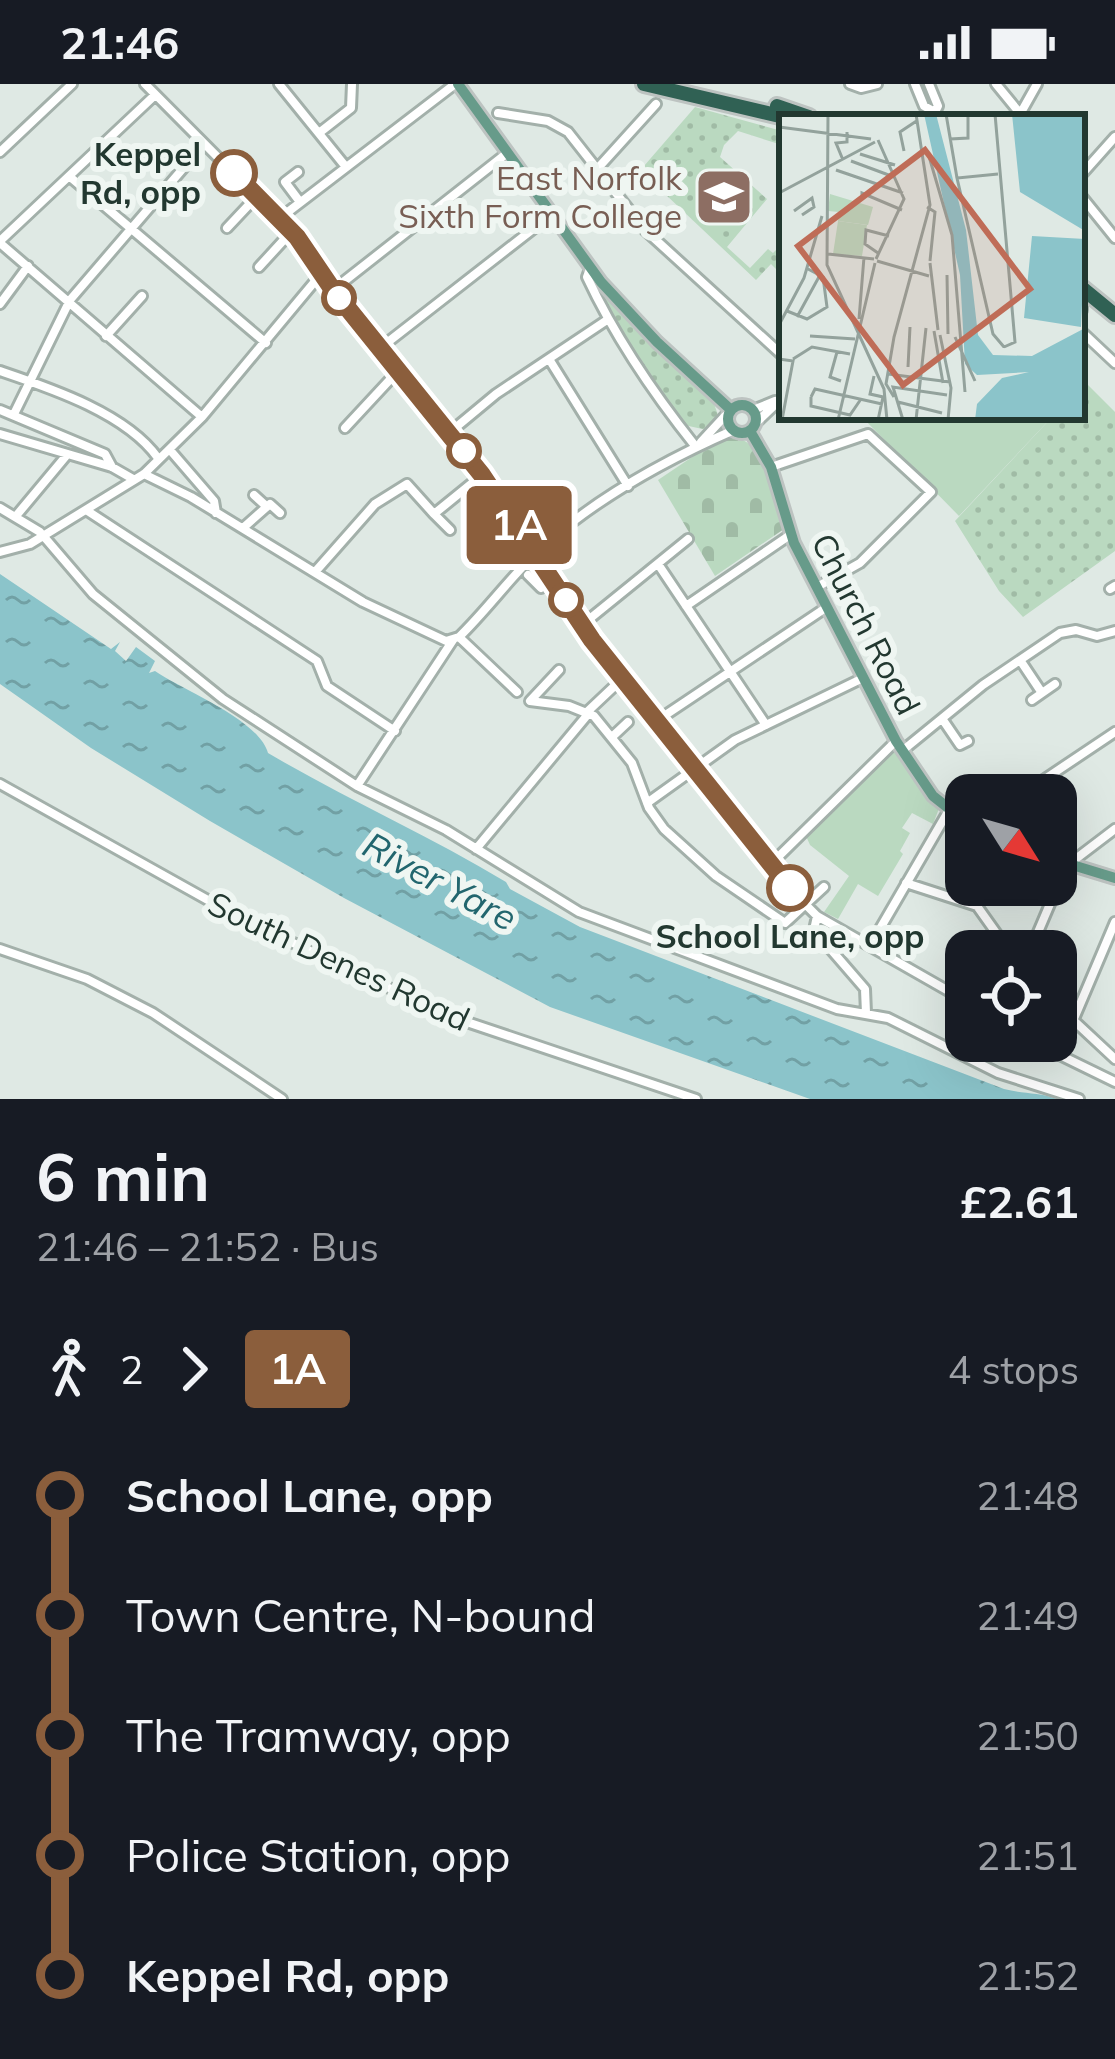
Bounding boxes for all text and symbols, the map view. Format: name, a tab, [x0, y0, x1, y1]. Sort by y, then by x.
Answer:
text: 21:46	[60, 14, 179, 70]
inset map	[779, 114, 1085, 420]
place label: Keppel Rd, opp	[80, 133, 201, 212]
marker: Keppel Rd, opp	[212, 151, 256, 195]
place label: East Norfolk Sixth Form College	[398, 157, 683, 236]
school or university icon: East Norfolk Sixth Form College	[693, 166, 755, 228]
unlabelled marker	[323, 282, 355, 314]
unlabelled marker	[448, 435, 480, 467]
line badge: 1A	[465, 486, 573, 564]
text: 1A	[491, 498, 547, 551]
street label: Church Road	[803, 526, 930, 721]
unlabelled marker	[550, 584, 582, 616]
north arrow	[945, 774, 1077, 906]
map controls	[945, 774, 1077, 1062]
water label: River Yare	[356, 821, 525, 940]
marker: School Lane, opp	[768, 866, 812, 910]
street label: South Denes Road	[202, 882, 476, 1039]
place label: School Lane, opp	[655, 915, 925, 956]
button: locate	[945, 930, 1077, 1062]
text: 6 min	[36, 1135, 210, 1218]
text: £2.61	[960, 1173, 1079, 1229]
text: 21:46 – 21:52 · Bus	[36, 1222, 379, 1271]
icon: walk	[36, 1336, 102, 1402]
icon: forward	[161, 1336, 227, 1402]
text: 1A	[269, 1342, 326, 1395]
text: 2	[120, 1345, 143, 1394]
text: 4 stops	[948, 1345, 1079, 1394]
text: School Lane, opp	[126, 1467, 493, 1523]
text: 21:48	[977, 1471, 1079, 1520]
text: Town Centre, N-bound	[126, 1587, 596, 1643]
text: 21:49	[977, 1591, 1079, 1640]
text: The Tramway, opp	[126, 1707, 511, 1763]
text: 21:50	[977, 1711, 1079, 1760]
text: Police Station, opp	[126, 1827, 510, 1883]
text: 21:51	[977, 1831, 1079, 1880]
text: Keppel Rd, opp	[126, 1947, 449, 2003]
text: 21:52	[977, 1951, 1079, 2000]

